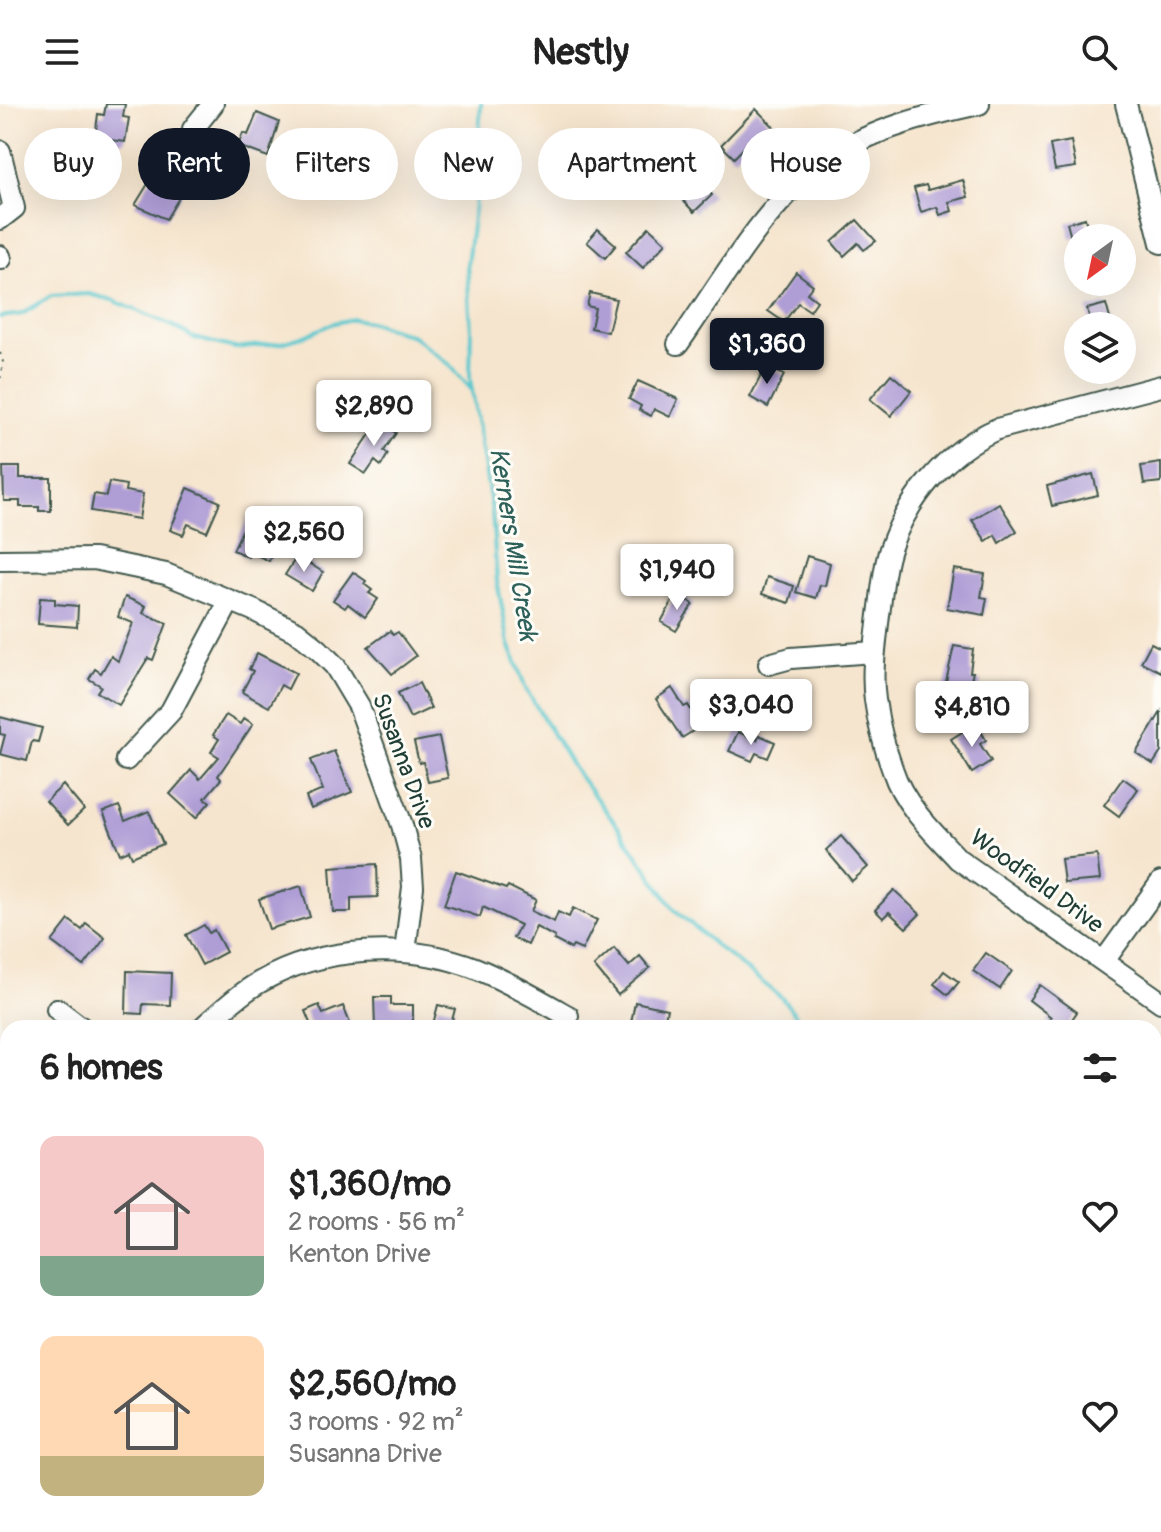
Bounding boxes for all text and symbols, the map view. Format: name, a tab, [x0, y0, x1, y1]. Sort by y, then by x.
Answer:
icon: menu	[40, 30, 84, 74]
text: Nestly	[532, 30, 629, 75]
icon: search	[1077, 30, 1121, 74]
chip: Buy	[24, 128, 122, 200]
chip: Rent	[138, 128, 250, 200]
chip: Filters	[266, 128, 398, 200]
chip: New	[414, 128, 522, 200]
chip: Apartment	[538, 128, 725, 200]
chip: House	[741, 128, 870, 200]
north arrow	[1064, 224, 1136, 296]
map controls	[1064, 224, 1136, 384]
button: layers	[1064, 312, 1136, 384]
pin: $1,360	[702, 318, 832, 386]
text: $1,360	[728, 328, 806, 360]
pin: $2,890	[309, 380, 439, 448]
text: $2,890	[334, 390, 414, 422]
water label: Kerners Mill Creek	[482, 446, 544, 645]
pin: $2,560	[239, 506, 369, 574]
text: $2,560	[263, 516, 345, 548]
pin: $1,940	[612, 544, 742, 612]
text: $1,940	[638, 554, 716, 586]
pin: $3,040	[686, 679, 816, 747]
pin: $4,810	[907, 681, 1037, 749]
street label: Susanna Drive	[366, 689, 441, 833]
text: $3,040	[708, 689, 794, 721]
text: $4,810	[934, 691, 1010, 723]
street label: Woodfield Drive	[964, 823, 1109, 940]
icon: filters	[1078, 1046, 1122, 1090]
text: 6 homes	[40, 1047, 163, 1090]
text: $1,360/mo	[288, 1163, 451, 1206]
icon: home	[104, 1168, 200, 1264]
icon: heart	[1078, 1194, 1122, 1238]
text: 2 rooms · 56 m²	[288, 1206, 465, 1238]
text: Kenton Drive	[288, 1238, 430, 1270]
text: $2,560/mo	[288, 1363, 456, 1406]
icon: home	[104, 1368, 200, 1464]
icon: heart	[1078, 1394, 1122, 1438]
text: 3 rooms · 92 m²	[288, 1406, 464, 1438]
text: Susanna Drive	[288, 1438, 442, 1470]

